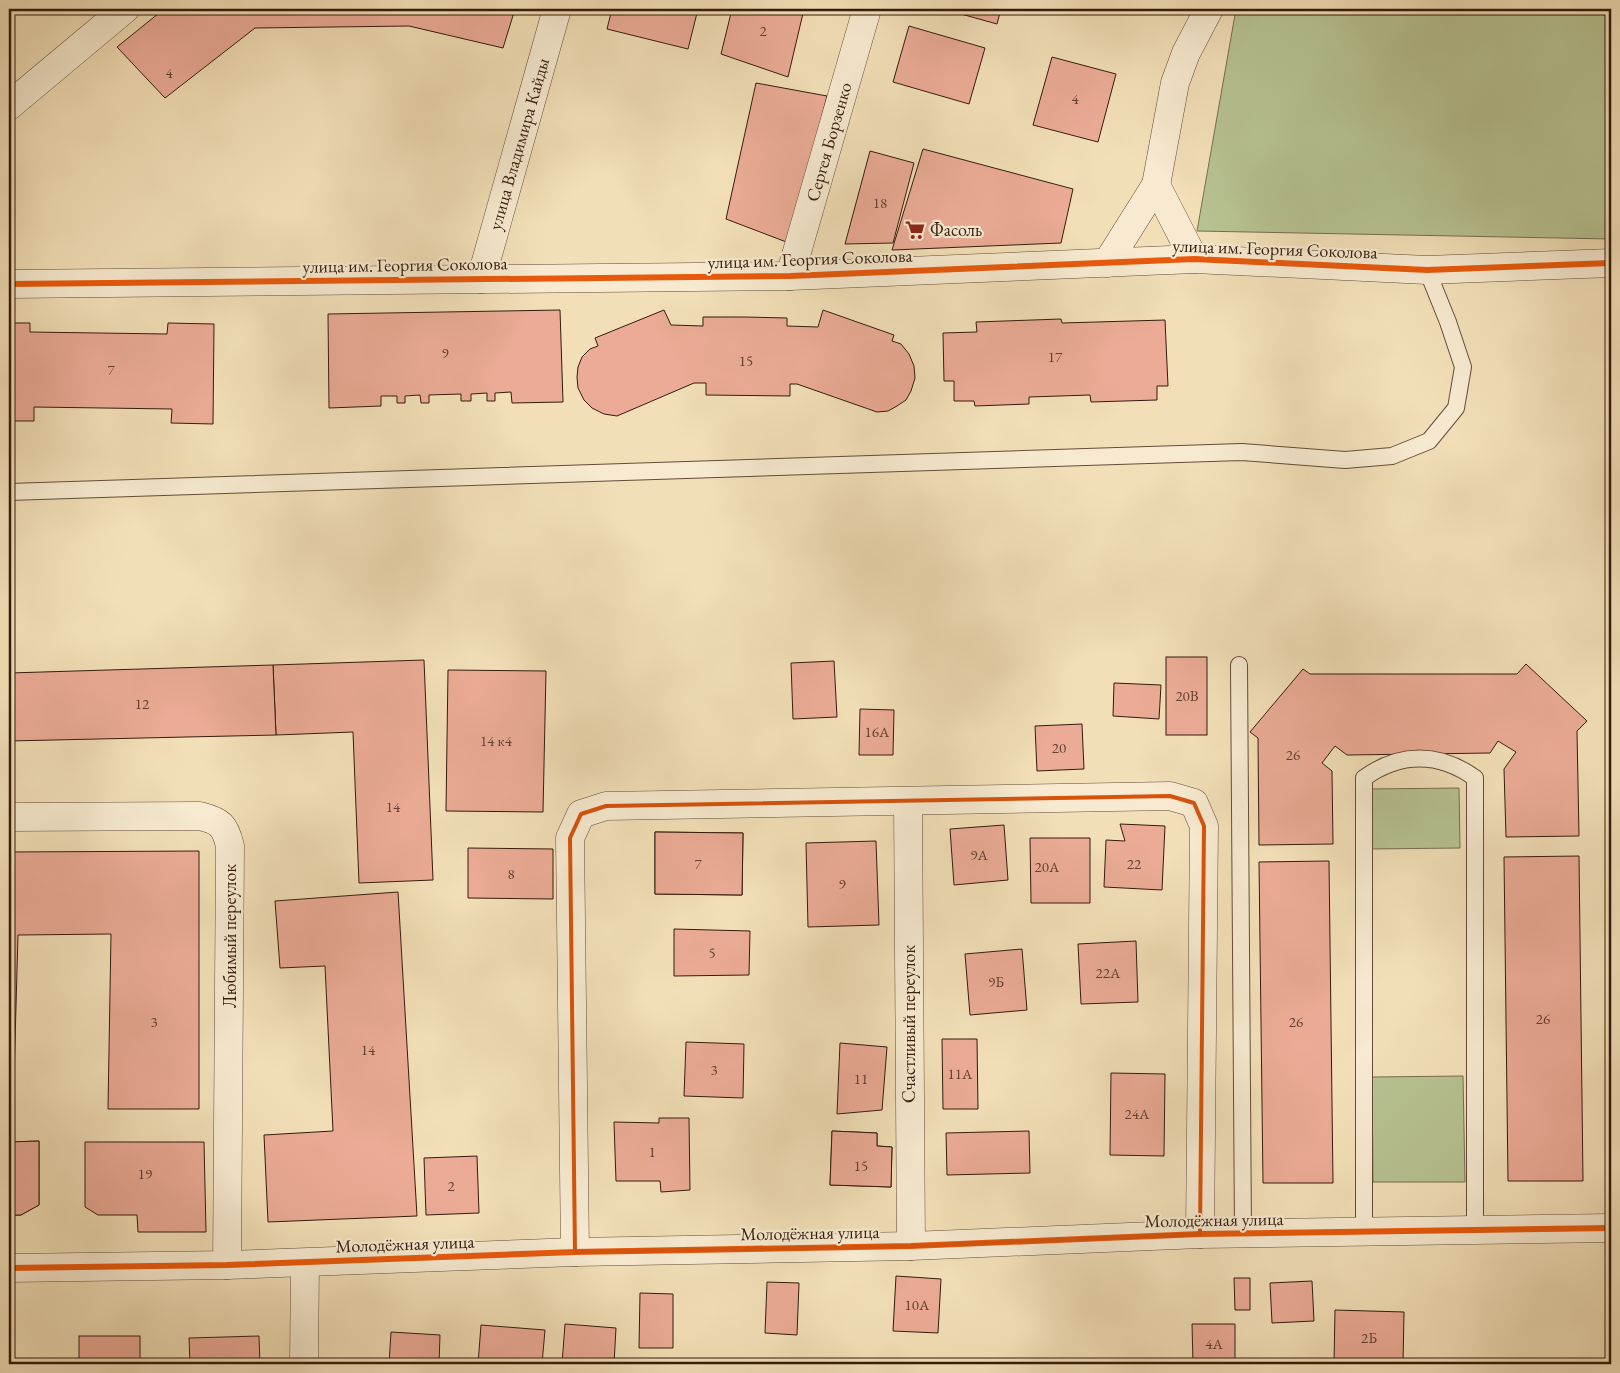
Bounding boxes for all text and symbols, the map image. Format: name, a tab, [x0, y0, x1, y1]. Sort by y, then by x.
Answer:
house number: 2	[759, 21, 767, 40]
street label: улица Владимира Кайды	[483, 55, 554, 233]
house number: 4	[165, 63, 173, 82]
street label: Сергея Борзенко	[800, 79, 857, 204]
house number: 4	[1071, 89, 1079, 108]
house number: 18	[873, 193, 887, 212]
place label: Фасоль	[930, 218, 982, 241]
supermarket icon: Фасоль	[904, 219, 926, 241]
street label: улица им. Георгия Соколова	[1172, 233, 1379, 264]
street label: улица им. Георгия Соколова	[707, 243, 914, 274]
street label: улица им. Георгия Соколова	[302, 251, 509, 278]
house number: 9	[441, 343, 449, 362]
house number: 17	[1048, 347, 1063, 366]
house number: 15	[739, 351, 753, 370]
house number: 7	[107, 360, 115, 379]
house number: 20В	[1175, 686, 1199, 705]
house number: 12	[135, 694, 150, 713]
house number: 16А	[865, 722, 890, 741]
house number: 14 к4	[480, 731, 513, 750]
house number: 20	[1052, 738, 1066, 757]
house number: 26	[1286, 745, 1300, 764]
house number: 14	[386, 797, 401, 816]
house number: 9А	[970, 845, 988, 864]
house number: 7	[694, 854, 702, 873]
house number: 22	[1127, 854, 1142, 873]
house number: 20А	[1035, 857, 1060, 876]
street label: Любимый переулок	[218, 864, 241, 1008]
house number: 8	[507, 864, 515, 883]
house number: 9	[838, 874, 846, 893]
house number: 5	[708, 943, 716, 962]
street label: Счастливый переулок	[897, 945, 920, 1103]
house number: 22А	[1096, 963, 1121, 982]
house number: 9Б	[988, 972, 1004, 991]
house number: 26	[1536, 1009, 1550, 1028]
house number: 3	[150, 1012, 158, 1031]
house number: 26	[1289, 1012, 1303, 1031]
house number: 14	[361, 1040, 376, 1059]
house number: 3	[710, 1060, 718, 1079]
house number: 11А	[948, 1064, 973, 1083]
house number: 11	[854, 1069, 868, 1088]
house number: 24А	[1125, 1104, 1150, 1123]
house number: 1	[648, 1142, 656, 1161]
house number: 15	[854, 1156, 868, 1175]
house number: 19	[138, 1164, 152, 1183]
house number: 2	[447, 1176, 455, 1195]
street label: Молодёжная улица	[1144, 1207, 1285, 1232]
street label: Молодёжная улица	[740, 1220, 881, 1245]
street label: Молодёжная улица	[335, 1230, 476, 1257]
house number: 10А	[905, 1295, 930, 1314]
house number: 2Б	[1361, 1328, 1377, 1347]
house number: 4А	[1205, 1334, 1223, 1353]

